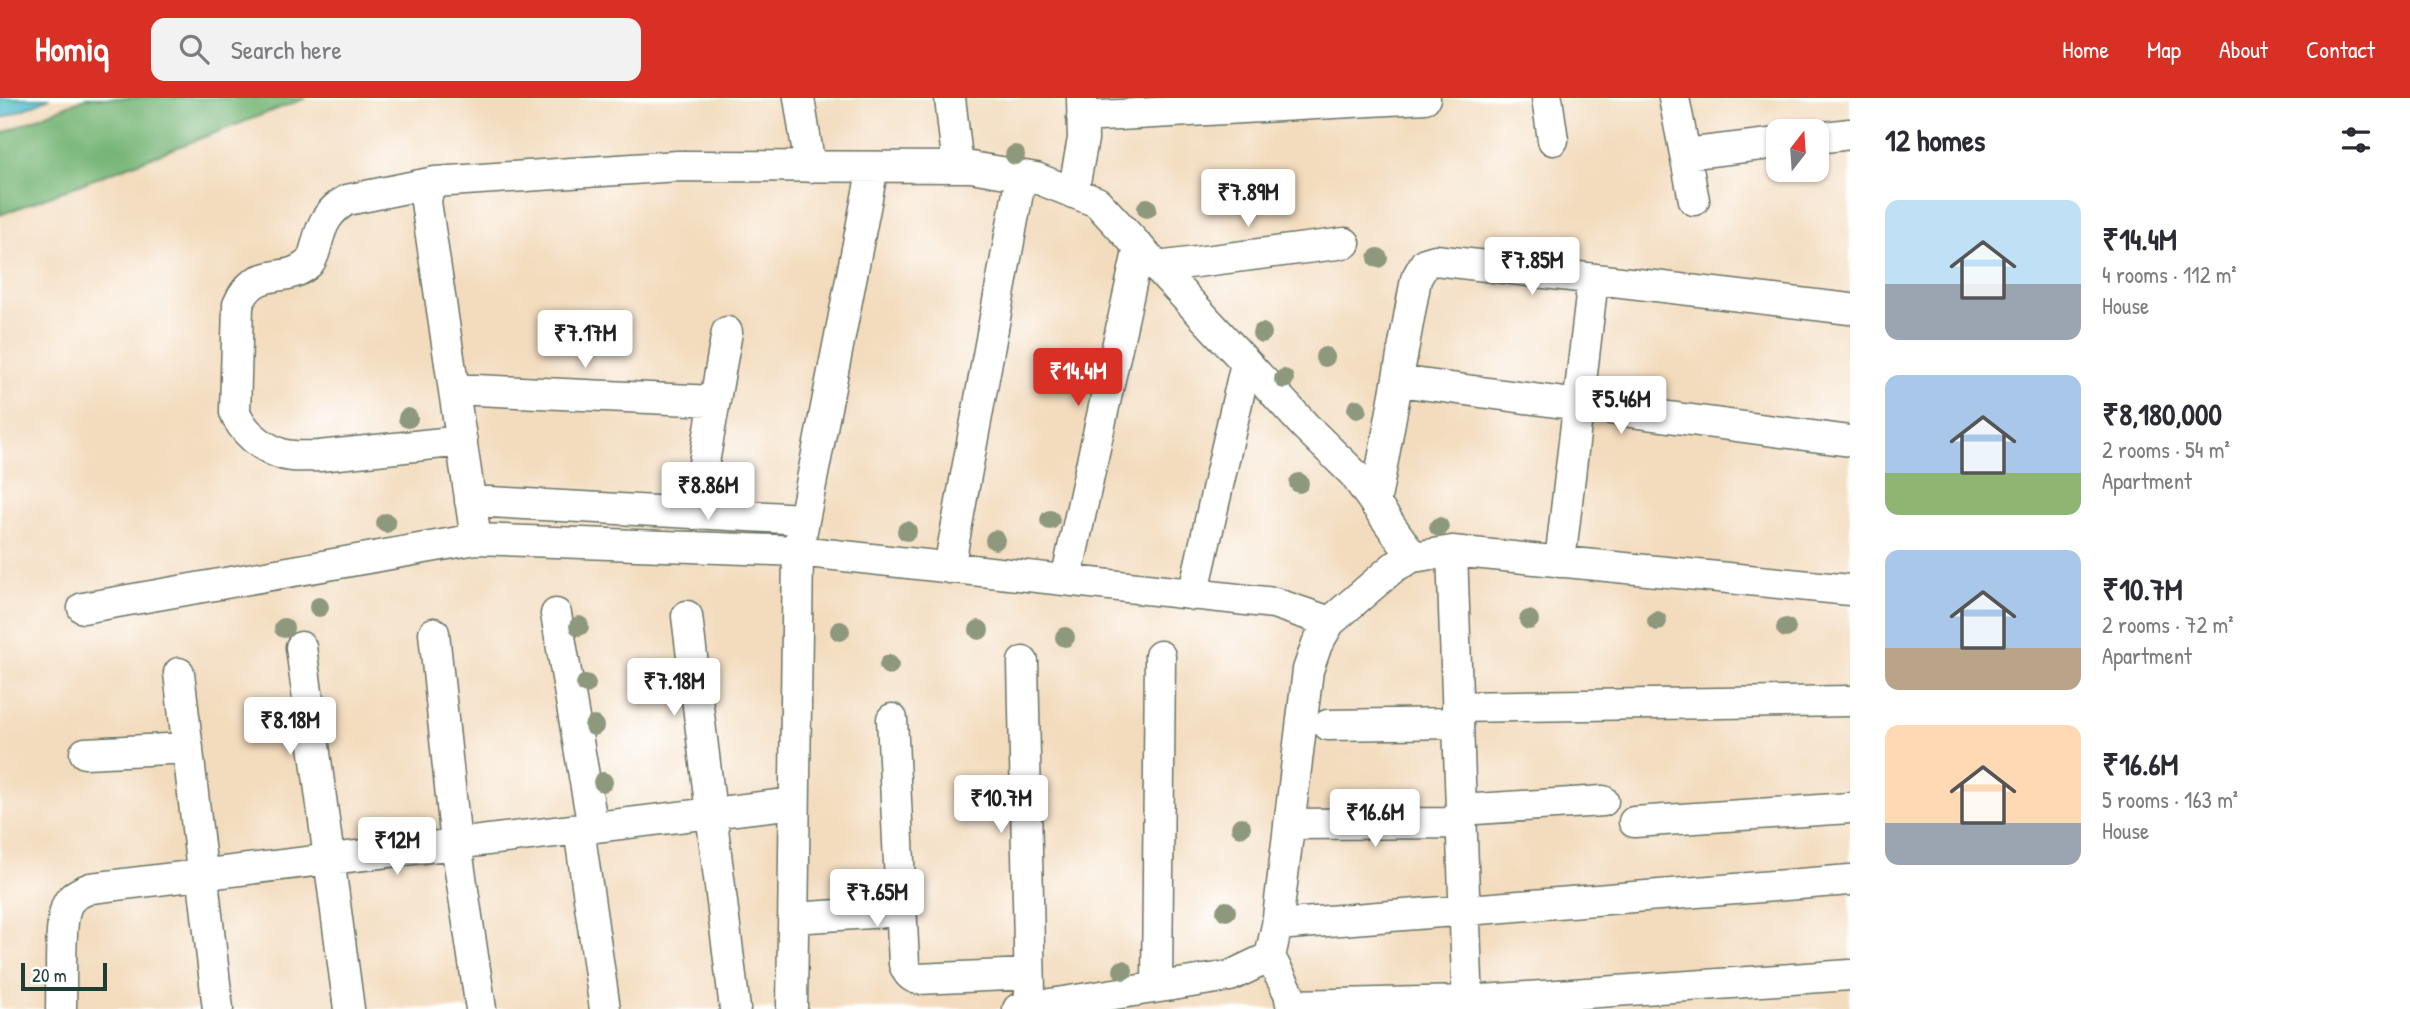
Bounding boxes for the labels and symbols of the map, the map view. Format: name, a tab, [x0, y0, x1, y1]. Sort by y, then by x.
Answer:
north arrow	[1766, 119, 1829, 182]
pin: ₹7.89M	[1191, 170, 1305, 229]
pin: ₹7.85M	[1475, 238, 1589, 297]
pin: ₹7.17M	[528, 310, 642, 370]
pin: ₹14.4M	[1021, 348, 1135, 408]
pin: ₹5.46M	[1564, 376, 1678, 436]
pin: ₹8.86M	[651, 462, 765, 522]
pin: ₹7.18M	[617, 658, 731, 718]
pin: ₹8.18M	[233, 698, 347, 757]
pin: ₹10.7M	[944, 776, 1058, 835]
pin: ₹16.6M	[1318, 790, 1432, 849]
pin: ₹12M	[356, 818, 438, 877]
pin: ₹7.65M	[820, 870, 934, 929]
scale bar	[21, 960, 107, 992]

